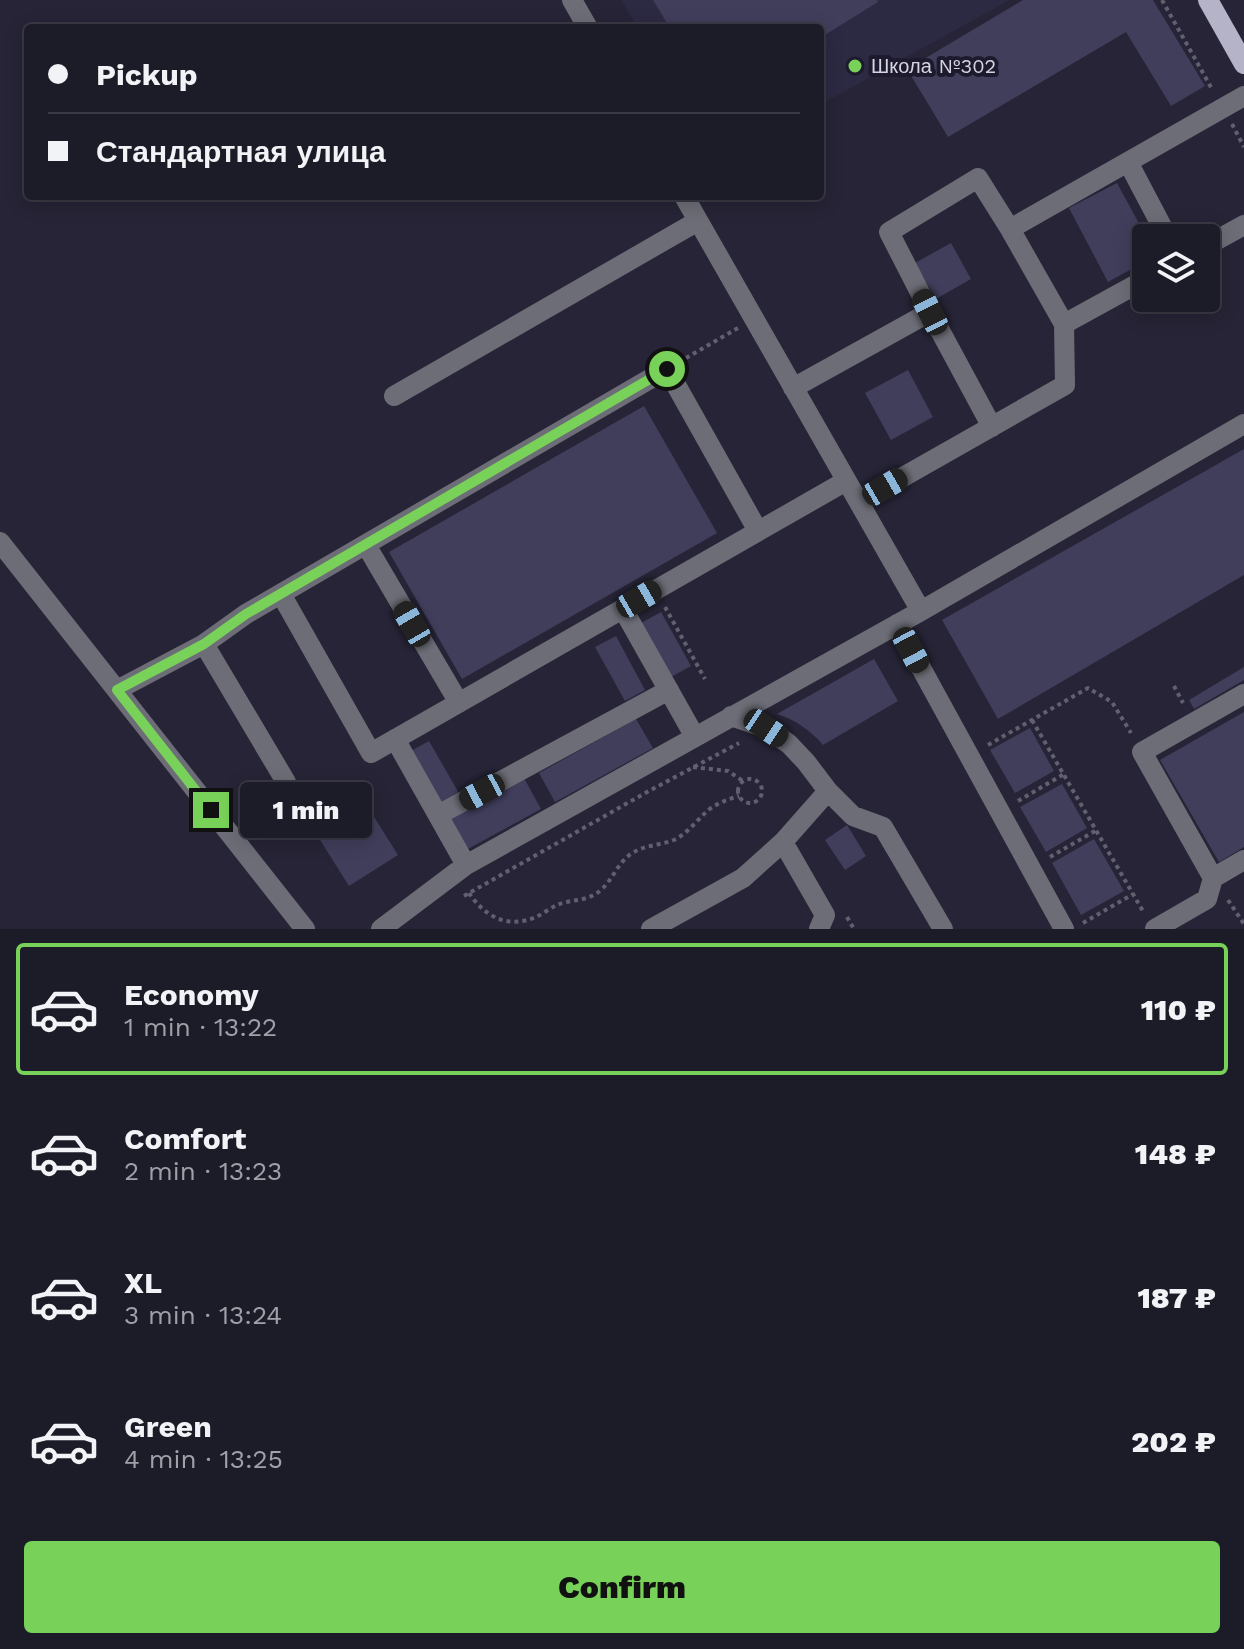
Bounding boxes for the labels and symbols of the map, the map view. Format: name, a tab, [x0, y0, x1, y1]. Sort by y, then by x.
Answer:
place label: Школа №302	[871, 54, 996, 78]
marker: Школа №302	[846, 57, 864, 75]
car	[908, 285, 952, 339]
route start	[649, 351, 685, 387]
car	[858, 465, 912, 509]
car	[612, 577, 666, 621]
car	[390, 597, 434, 651]
car	[889, 623, 933, 677]
car	[739, 705, 793, 751]
car	[455, 770, 509, 814]
callout: 1 min	[239, 782, 371, 838]
route end	[193, 792, 229, 828]

